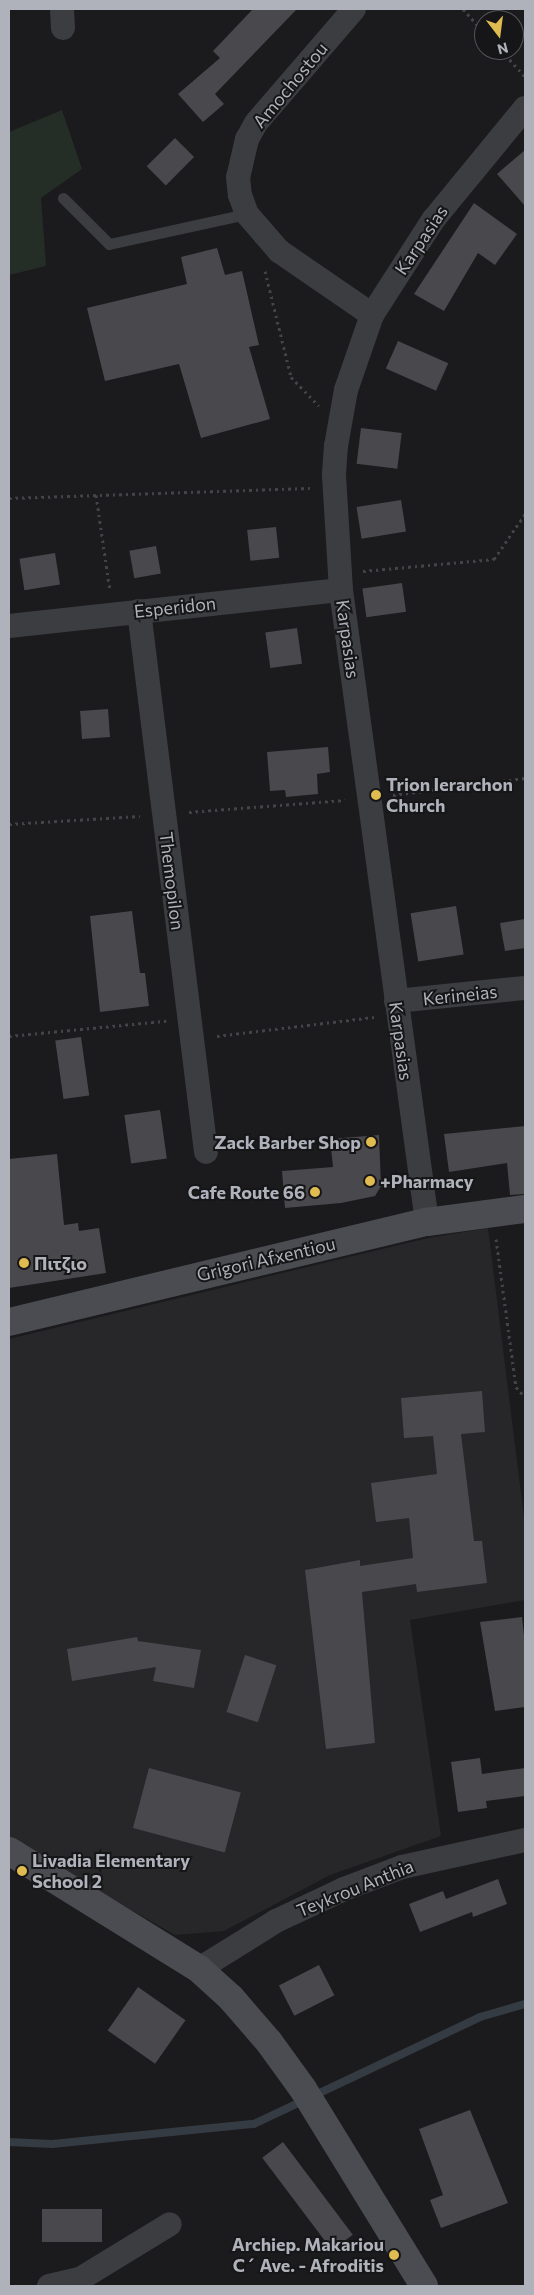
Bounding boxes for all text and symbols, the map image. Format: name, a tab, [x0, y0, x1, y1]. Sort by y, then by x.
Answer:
north arrow	[474, 10, 524, 60]
street label: Amochostou	[248, 38, 332, 132]
text: N	[495, 39, 510, 59]
street label: Karpasias	[390, 201, 452, 279]
street label: Esperidon	[133, 592, 217, 622]
street label: Karpasias	[332, 598, 364, 680]
place label: Trion Ierarchon Church	[386, 774, 513, 816]
marker: Trion Ierarchon Church	[370, 789, 382, 801]
street label: Themopilon	[155, 831, 189, 931]
street label: Kerineias	[422, 980, 498, 1010]
street label: Karpasias	[385, 1000, 417, 1082]
place label: Zack Barber Shop	[214, 1131, 361, 1153]
marker: Zack Barber Shop	[365, 1136, 377, 1148]
place label: +Pharmacy	[380, 1170, 474, 1192]
marker: +Pharmacy	[364, 1175, 376, 1187]
place label: Cafe Route 66	[188, 1181, 305, 1203]
marker: Cafe Route 66	[309, 1186, 321, 1198]
street label: Grigori Afxentiou	[195, 1233, 337, 1285]
place label: Πιτζιο	[34, 1252, 87, 1274]
marker: Πιτζιο	[18, 1257, 30, 1269]
place label: Livadia Elementary School 2	[32, 1850, 190, 1892]
street label: Teykrou Anthia	[293, 1855, 417, 1921]
marker: Livadia Elementary School 2	[16, 1865, 28, 1877]
place label: Archiep. Makariou C´ Ave. - Afroditis	[232, 2234, 384, 2276]
marker: Archiep. Makariou C´ Ave. - Afroditis	[388, 2249, 400, 2261]

